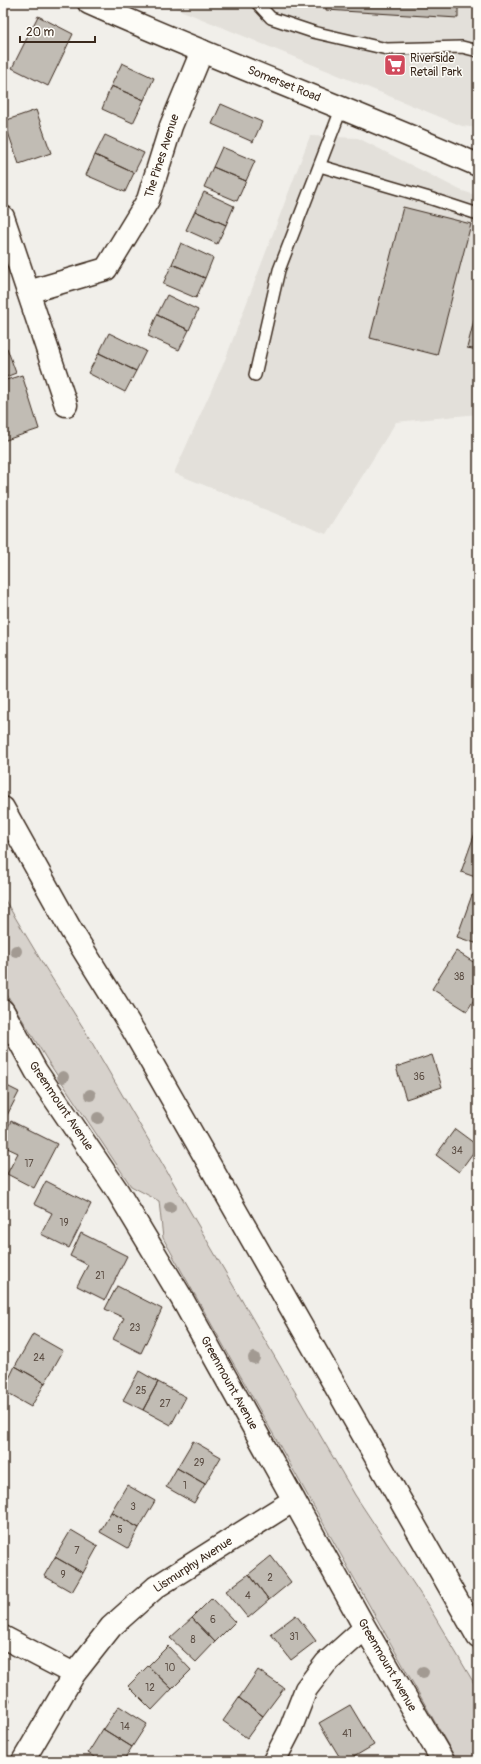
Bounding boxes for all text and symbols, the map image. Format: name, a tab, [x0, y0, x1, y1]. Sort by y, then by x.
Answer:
scale bar	[20, 18, 95, 44]
text: 20 m	[26, 25, 55, 40]
place label: Riverside Retail Park	[410, 51, 462, 80]
supermarket icon: Riverside Retail Park	[382, 52, 408, 78]
street label: Somerset Road	[245, 63, 323, 106]
street label: The Pines Avenue	[141, 112, 183, 200]
house number: 38	[454, 971, 464, 983]
street label: Greenmount Avenue	[26, 1058, 96, 1154]
house number: 36	[413, 1071, 425, 1083]
house number: 34	[451, 1145, 463, 1157]
house number: 17	[24, 1158, 34, 1170]
house number: 19	[59, 1217, 69, 1229]
house number: 21	[95, 1270, 105, 1282]
house number: 23	[130, 1322, 141, 1334]
street label: Greenmount Avenue	[197, 1334, 261, 1432]
house number: 24	[33, 1352, 45, 1364]
house number: 25	[135, 1385, 147, 1397]
house number: 27	[160, 1398, 171, 1410]
house number: 29	[194, 1457, 204, 1469]
house number: 1	[183, 1480, 187, 1492]
house number: 3	[130, 1501, 136, 1513]
house number: 5	[117, 1524, 123, 1536]
street label: Lismurphy Avenue	[151, 1534, 235, 1596]
house number: 7	[74, 1545, 80, 1557]
house number: 9	[60, 1569, 66, 1581]
house number: 2	[267, 1572, 273, 1584]
house number: 4	[245, 1590, 251, 1602]
house number: 6	[210, 1614, 216, 1626]
street label: Greenmount Avenue	[354, 1616, 420, 1714]
house number: 31	[289, 1631, 299, 1643]
house number: 8	[190, 1634, 196, 1646]
house number: 10	[165, 1662, 176, 1674]
house number: 12	[145, 1682, 155, 1694]
house number: 14	[120, 1721, 130, 1733]
house number: 41	[342, 1728, 352, 1740]

